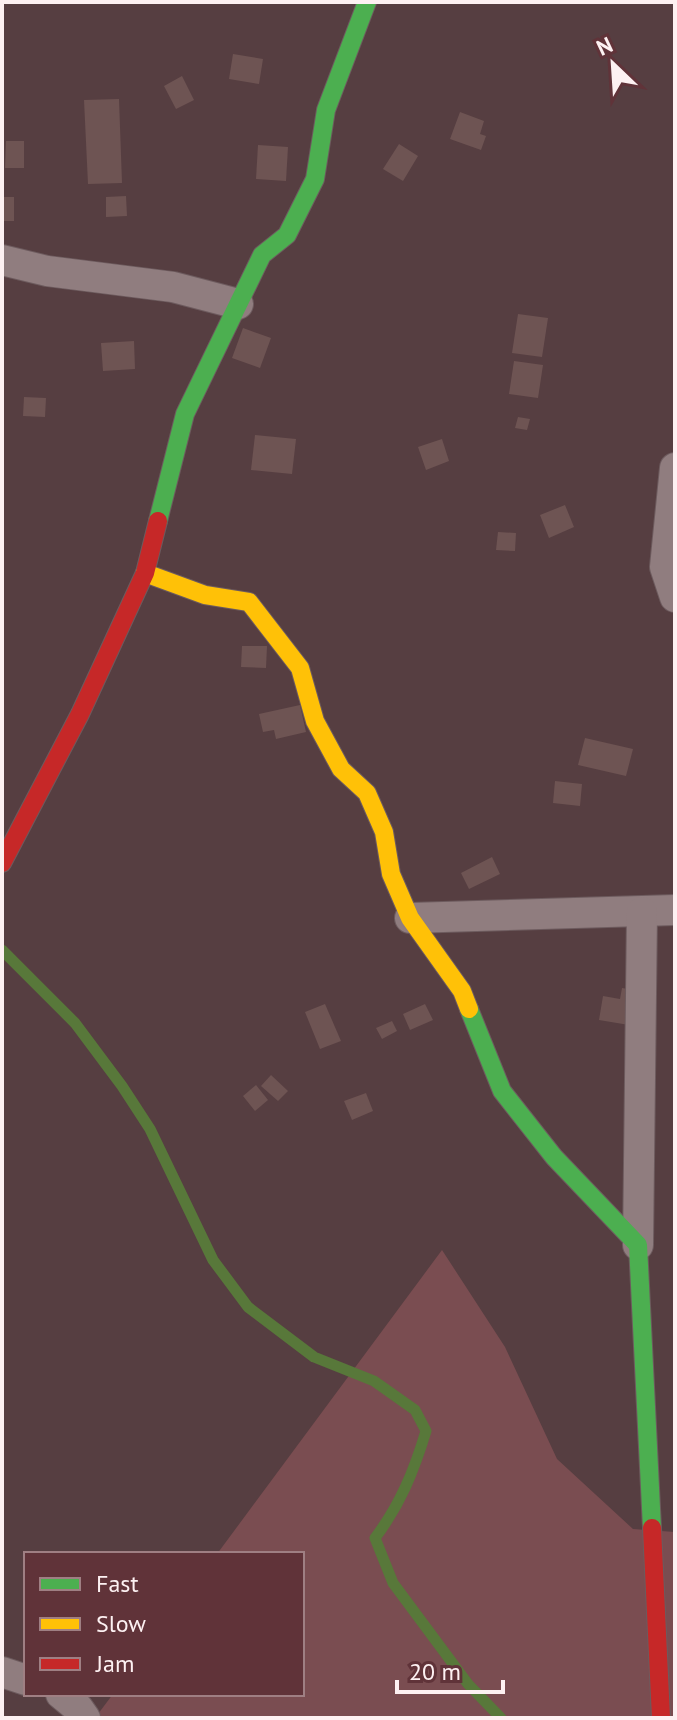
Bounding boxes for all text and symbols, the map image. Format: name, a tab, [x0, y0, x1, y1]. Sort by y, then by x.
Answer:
north arrow	[573, 24, 653, 104]
text: N	[592, 30, 617, 62]
legend	[24, 1552, 304, 1696]
text: Fast	[96, 1568, 139, 1599]
text: Slow	[96, 1608, 146, 1639]
scale bar	[397, 1644, 503, 1694]
text: Jam	[95, 1648, 134, 1679]
text: 20 m	[409, 1656, 461, 1687]

